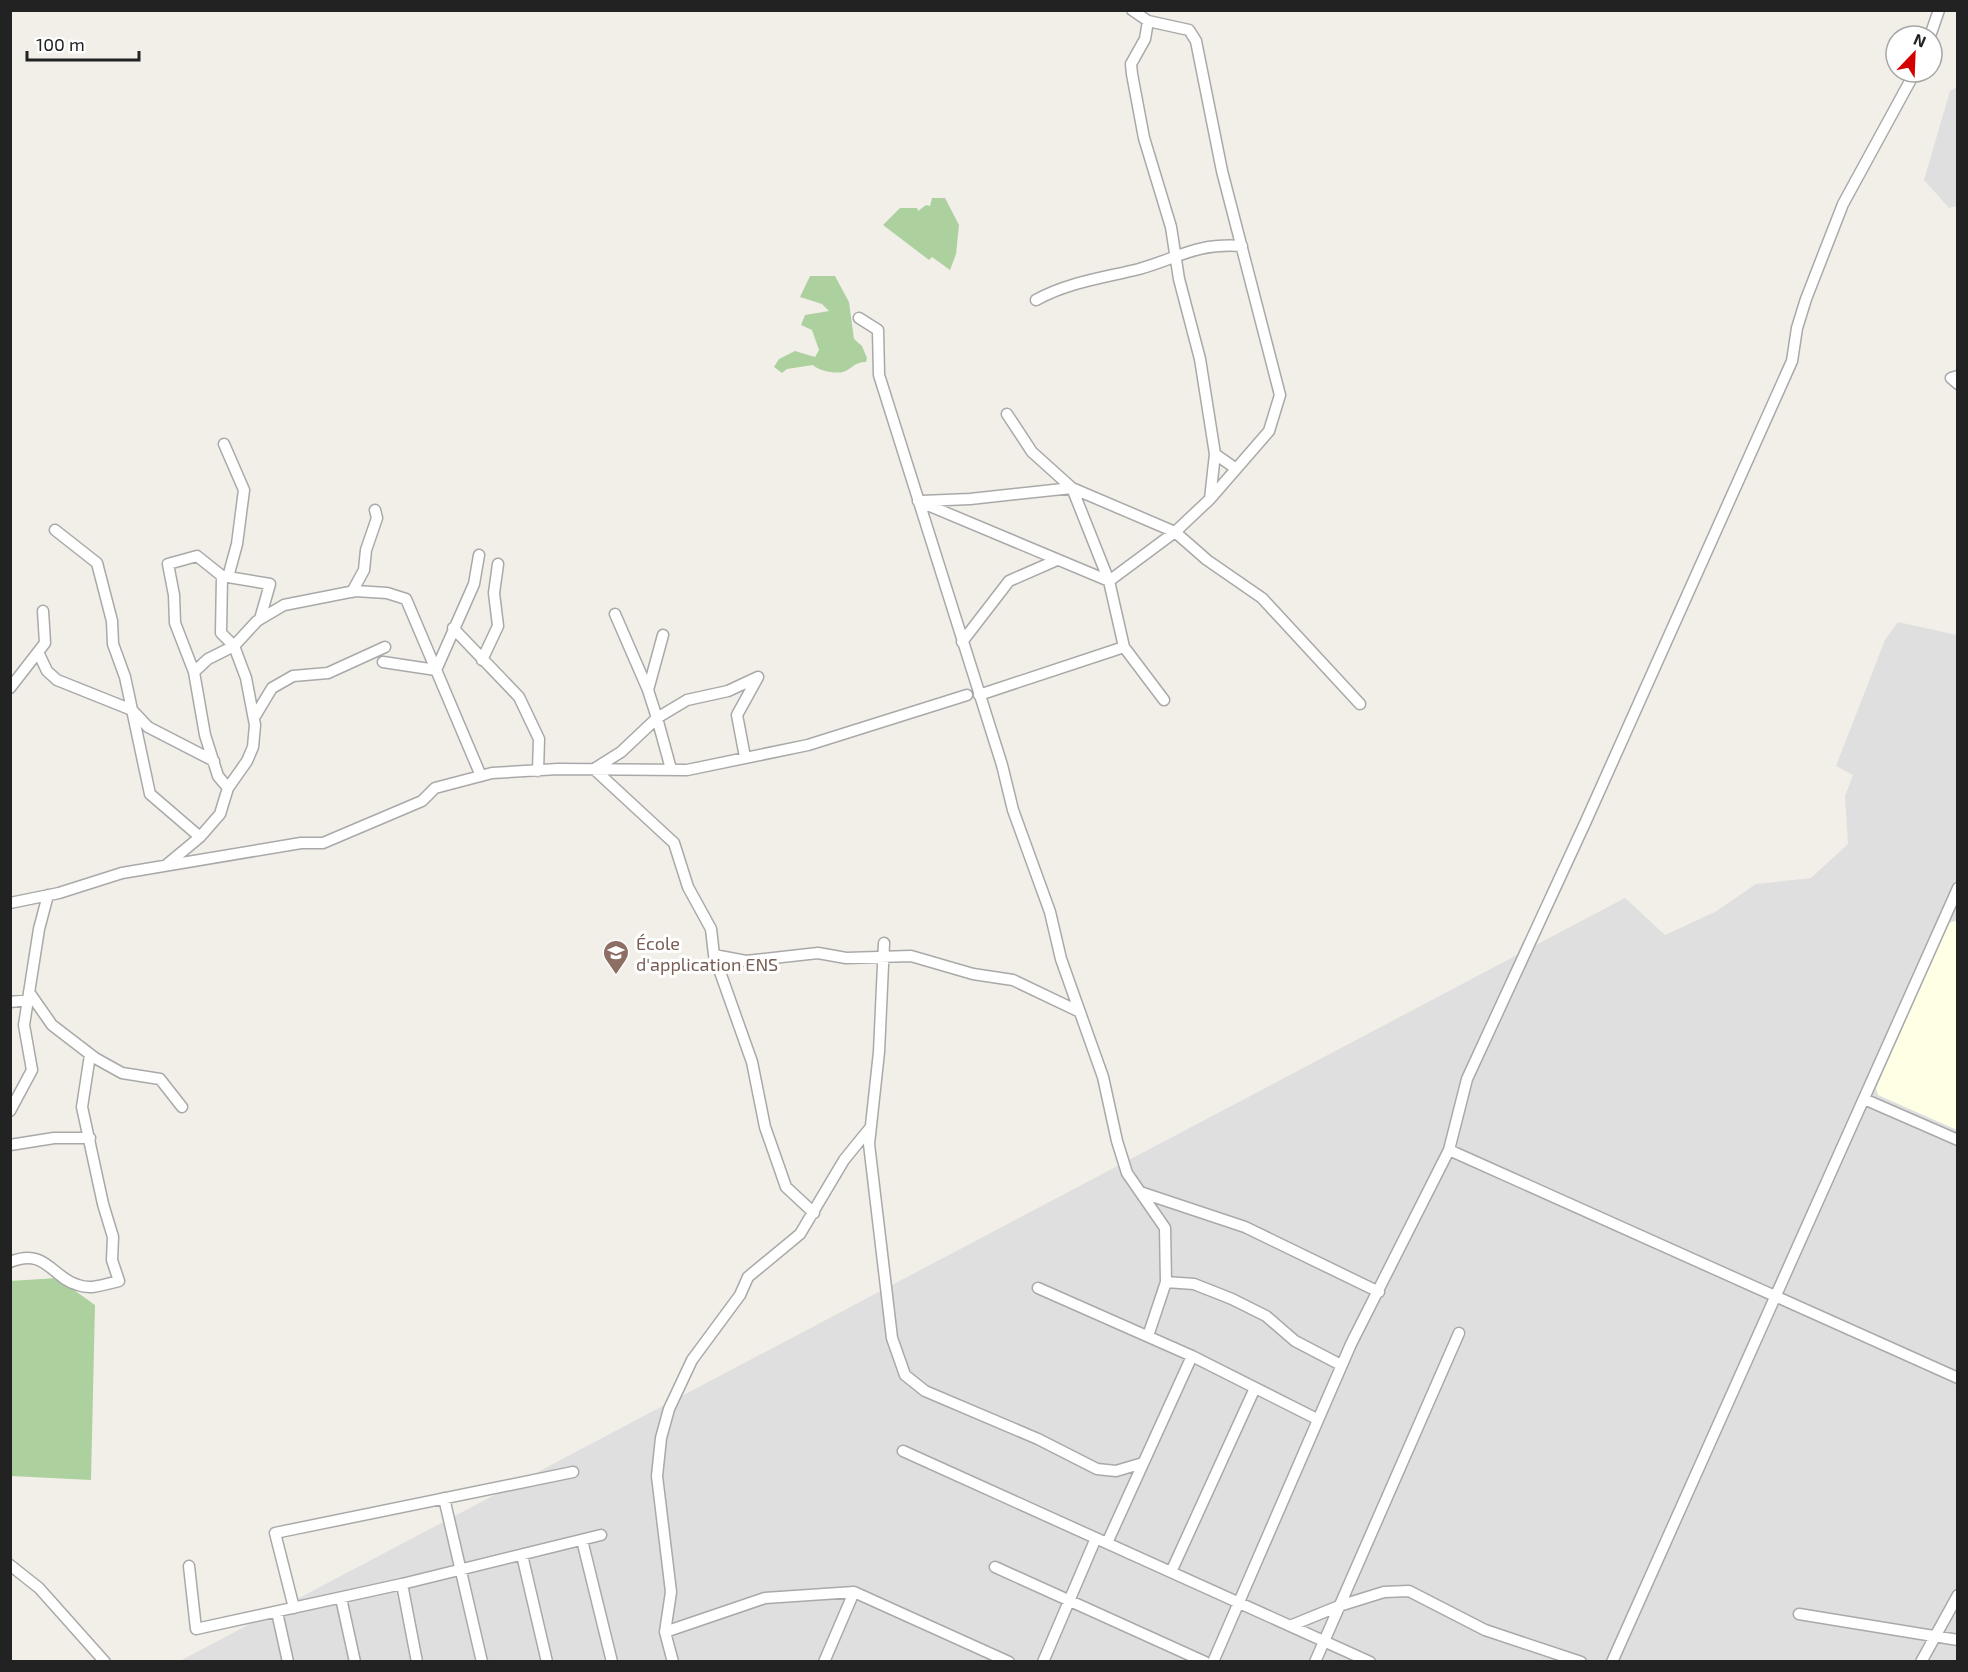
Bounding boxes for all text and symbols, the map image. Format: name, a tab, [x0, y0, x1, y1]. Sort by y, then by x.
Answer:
scale bar	[27, 24, 140, 62]
north arrow	[1884, 24, 1944, 84]
text: N	[1911, 29, 1929, 51]
text: 100 m	[36, 33, 85, 55]
place label: École d'application ENS	[636, 932, 778, 975]
school or university icon: École d'application ENS	[601, 938, 631, 976]

